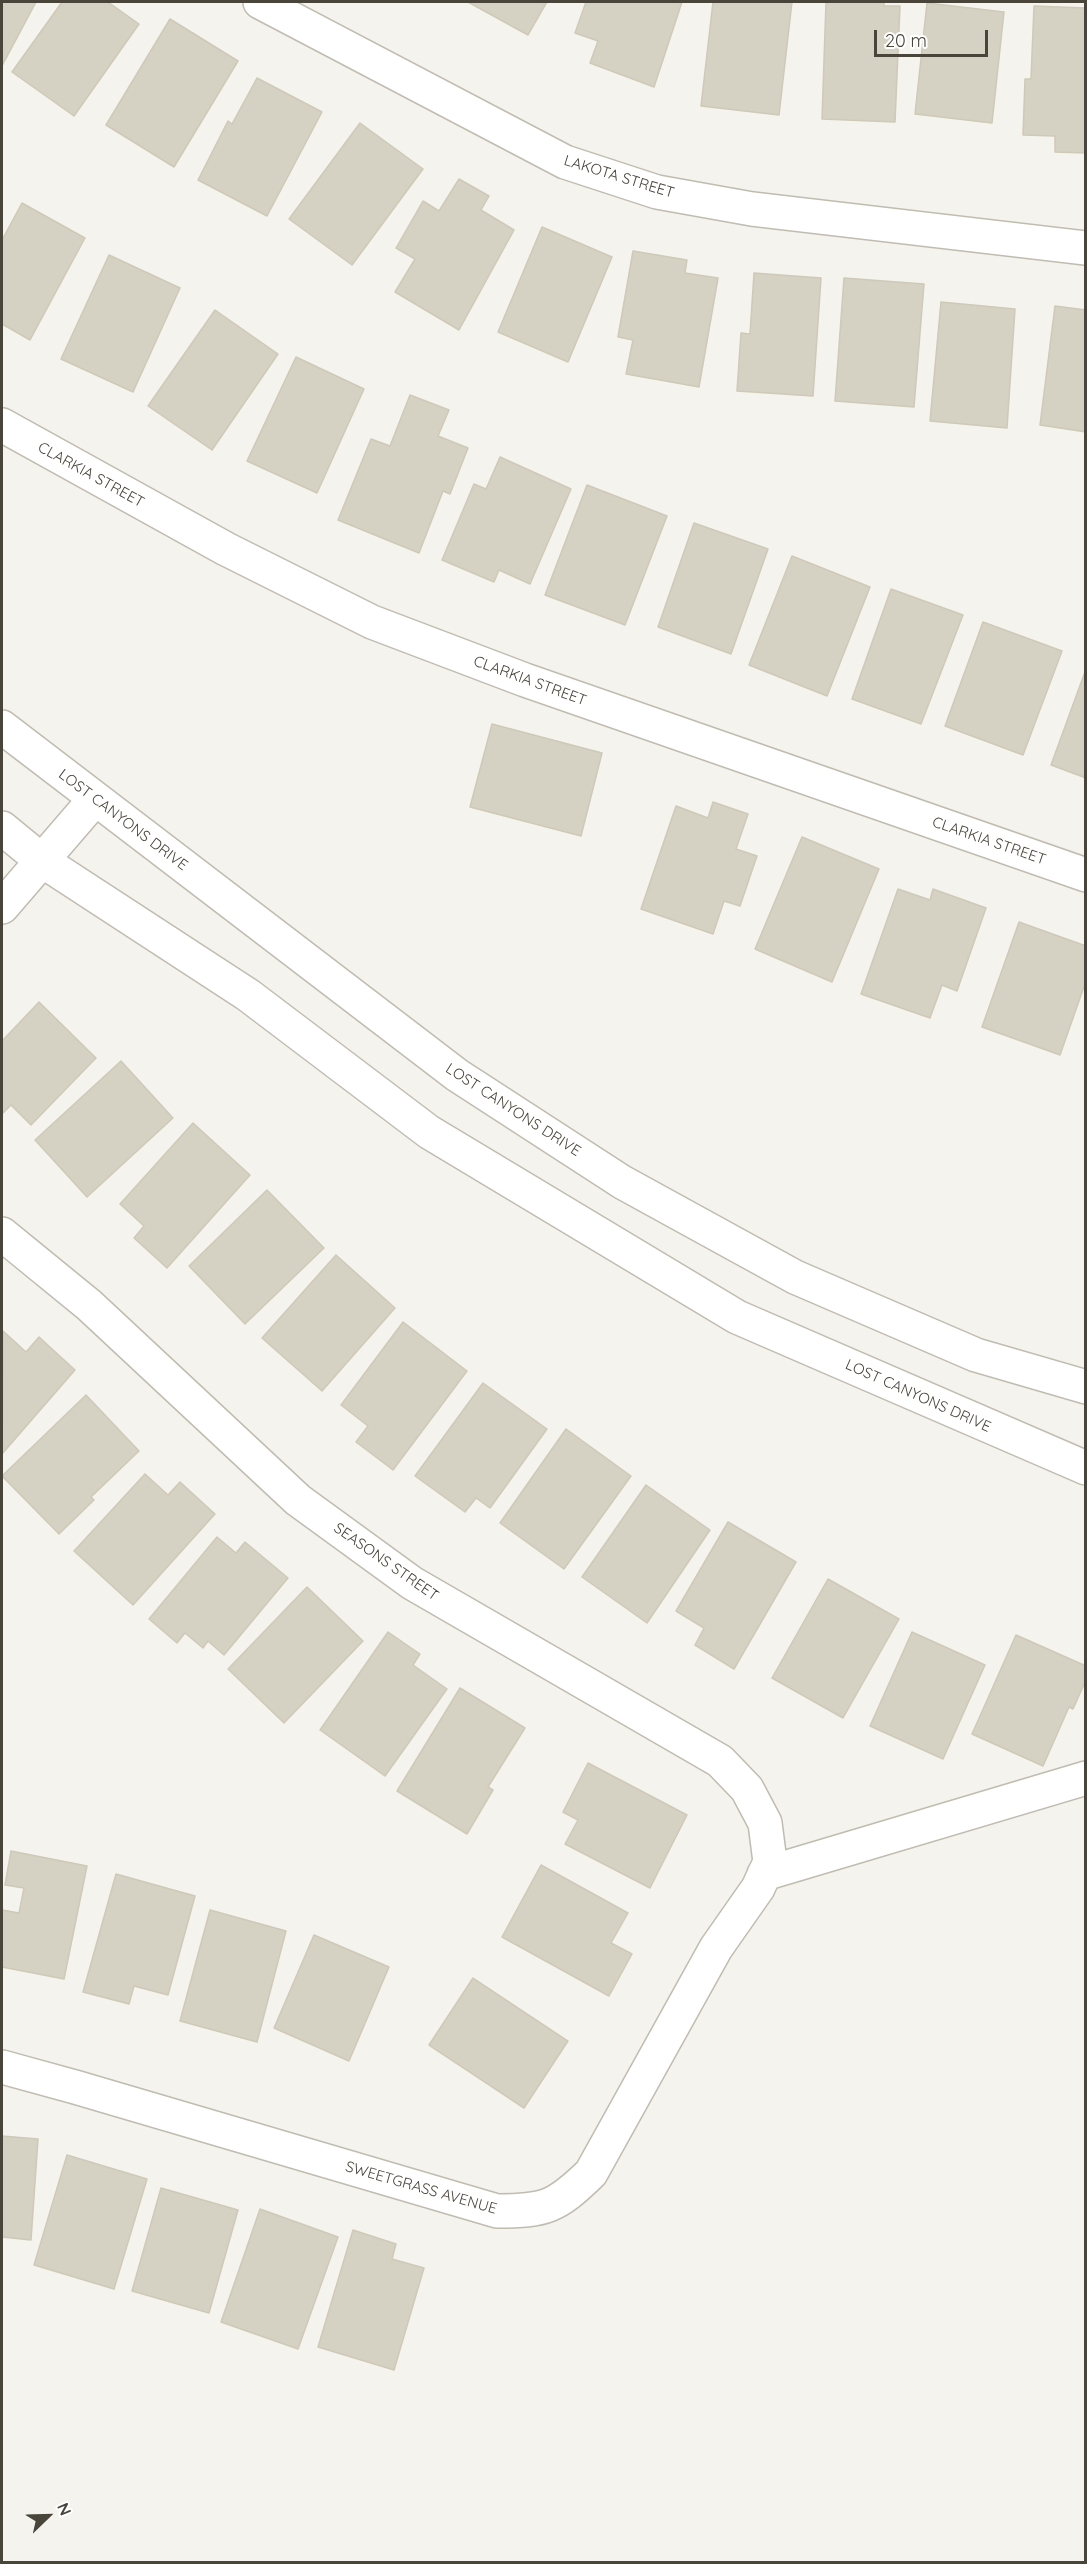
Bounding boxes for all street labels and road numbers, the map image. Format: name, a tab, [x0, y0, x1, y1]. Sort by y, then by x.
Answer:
street label: LAKOTA STREET	[562, 152, 676, 202]
street label: CLARKIA STREET	[35, 438, 147, 512]
street label: CLARKIA STREET	[471, 652, 589, 710]
street label: LOST CANYONS DRIVE	[55, 765, 191, 875]
street label: CLARKIA STREET	[930, 813, 1048, 869]
street label: LOST CANYONS DRIVE	[442, 1060, 584, 1160]
street label: LOST CANYONS DRIVE	[842, 1356, 994, 1436]
street label: SEASONS STREET	[330, 1519, 442, 1605]
street label: SWEETGRASS AVENUE	[343, 2158, 499, 2218]

